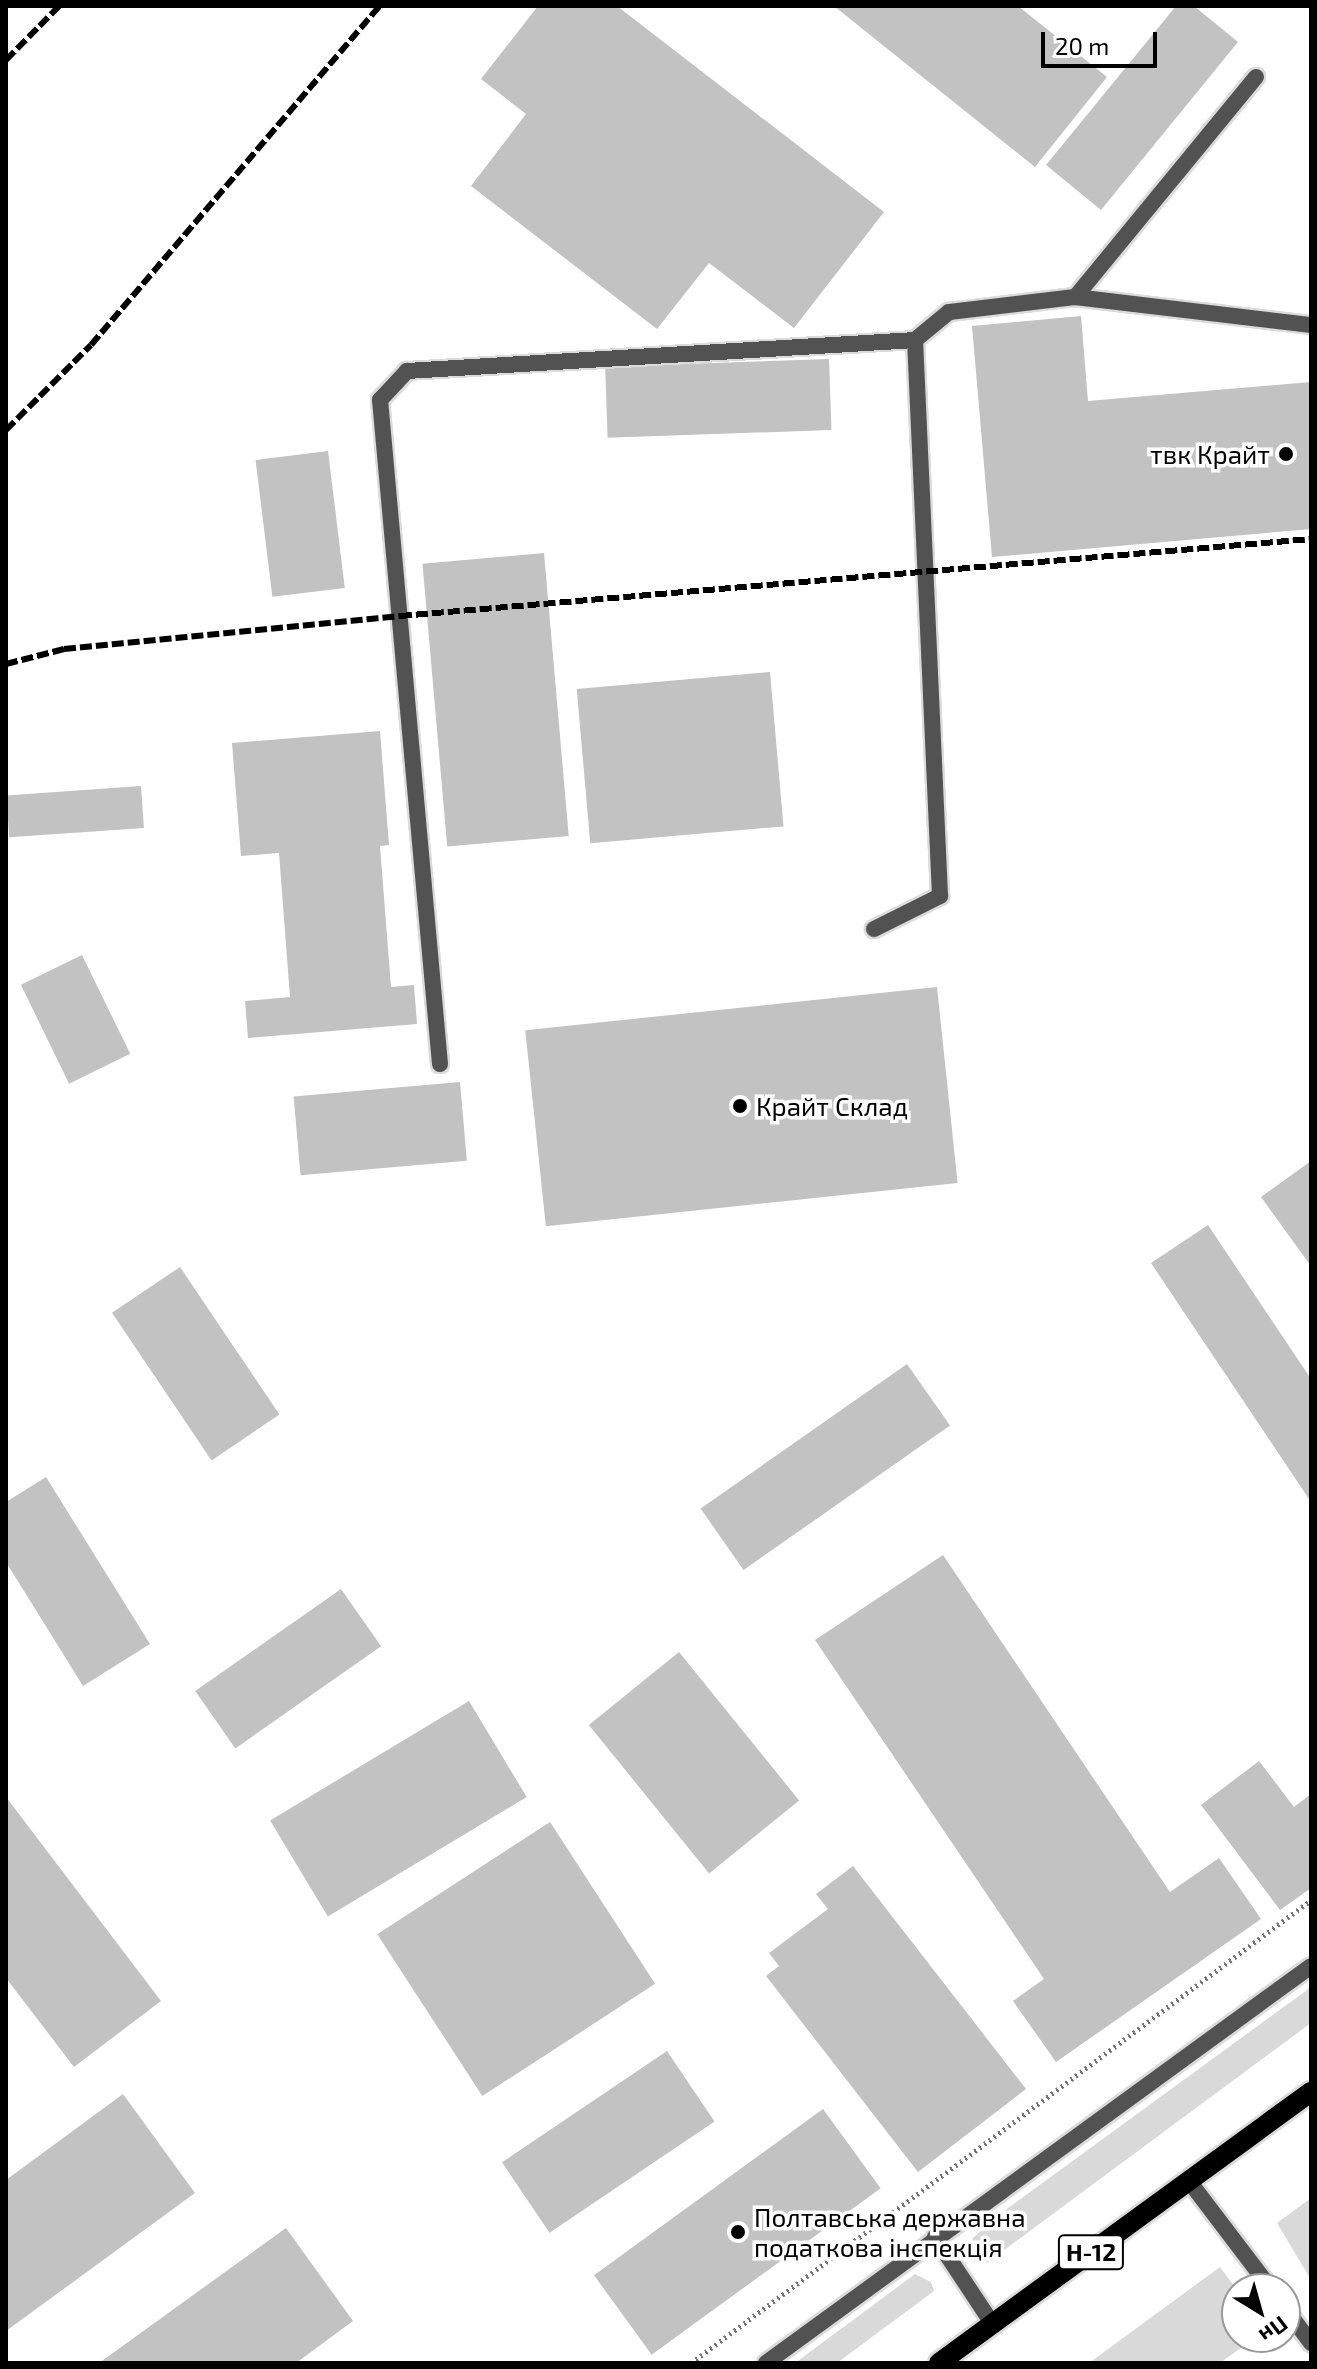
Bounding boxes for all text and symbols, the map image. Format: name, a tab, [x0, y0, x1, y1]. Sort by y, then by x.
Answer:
scale bar	[1045, 16, 1161, 66]
text: 20 m	[1055, 31, 1109, 60]
place label: твк Крайт	[1150, 438, 1270, 470]
marker: твк Крайт	[1277, 445, 1295, 463]
place label: Крайт Склад	[756, 1090, 908, 1122]
marker: Крайт Склад	[731, 1097, 749, 1115]
place label: Полтавська державна податкова інспекція	[754, 2201, 1026, 2262]
marker: Полтавська державна податкова інспекція	[729, 2223, 747, 2241]
road number: Н-12	[1057, 2232, 1125, 2272]
north arrow	[1221, 2273, 1301, 2353]
text: Пн	[1255, 2312, 1293, 2350]

